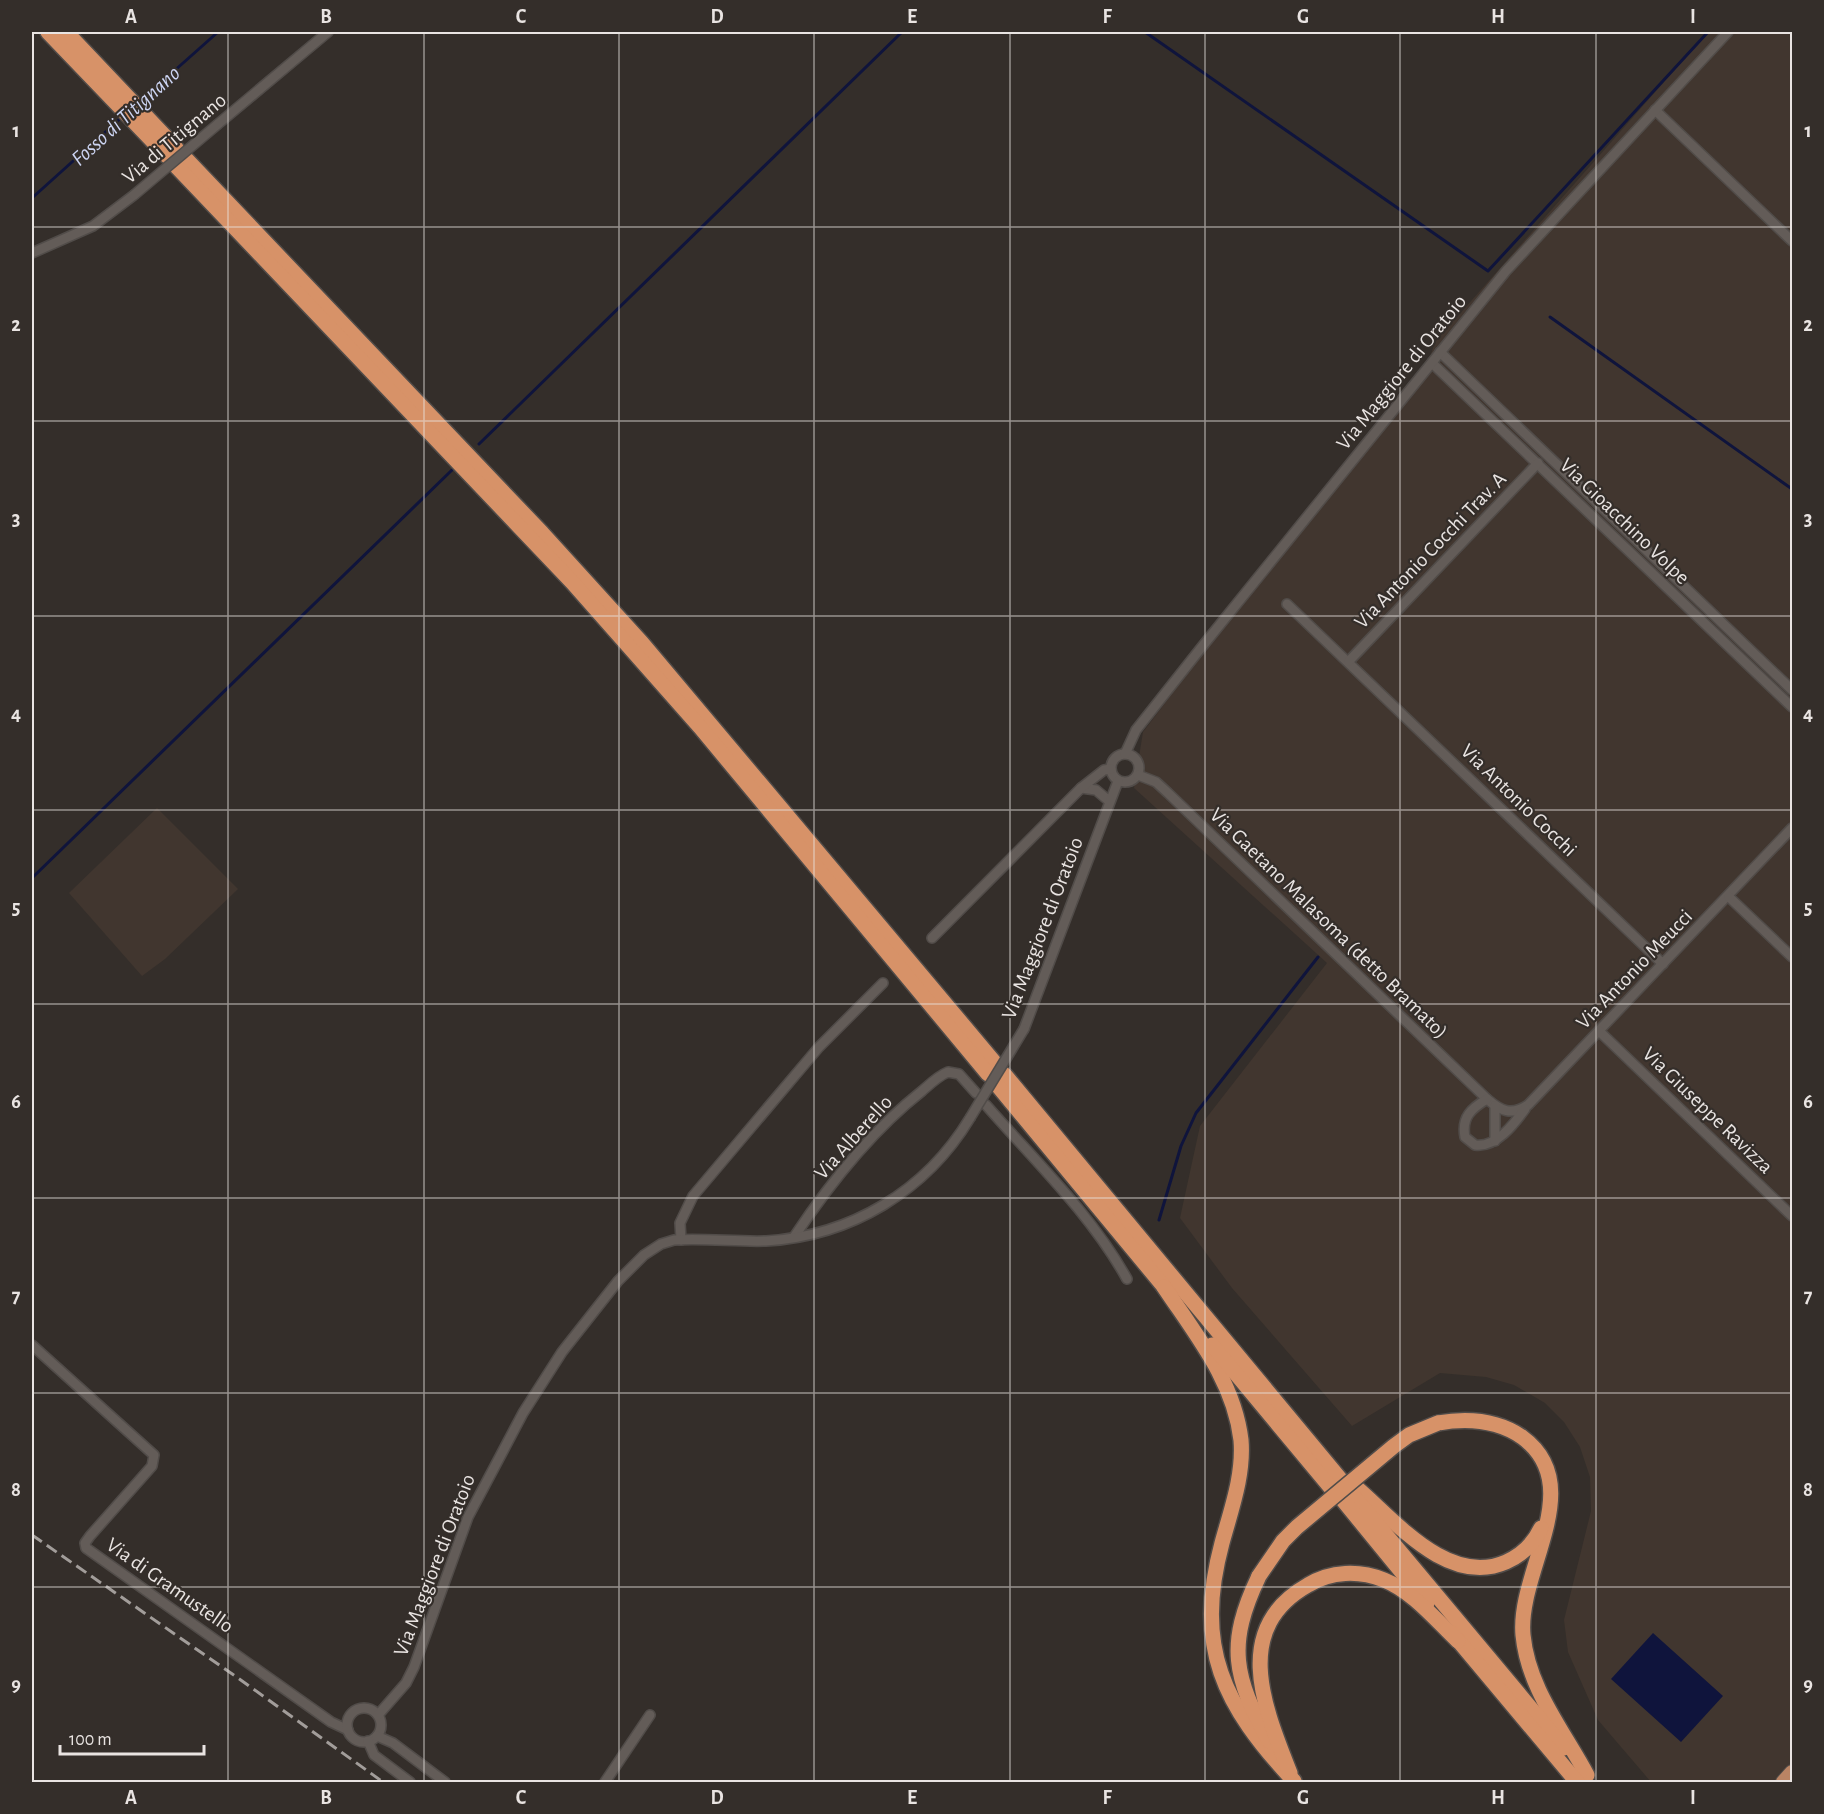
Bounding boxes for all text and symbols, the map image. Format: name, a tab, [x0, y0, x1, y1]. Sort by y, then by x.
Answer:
text: A	[125, 7, 137, 27]
text: B	[320, 7, 332, 27]
text: C	[516, 7, 527, 27]
text: D	[710, 7, 724, 27]
text: E	[907, 7, 917, 27]
text: F	[1102, 7, 1112, 27]
text: G	[1297, 7, 1309, 27]
text: H	[1491, 7, 1505, 27]
text: I	[1690, 7, 1696, 27]
water label: Fosso di Titignano	[67, 62, 184, 170]
street label: Via di Titignano	[118, 89, 230, 188]
text: 1	[12, 121, 20, 141]
text: 1	[1804, 121, 1812, 141]
street label: Via Maggiore di Oratoio	[1333, 291, 1470, 454]
text: 2	[11, 315, 21, 335]
text: 2	[1803, 315, 1813, 335]
street label: Via Gioacchino Volpe	[1556, 454, 1694, 588]
street label: Via Antonio Cocchi Trav. A	[1350, 468, 1510, 633]
text: 3	[12, 509, 20, 529]
text: 3	[1804, 509, 1812, 529]
text: 4	[11, 704, 21, 724]
text: 4	[1803, 704, 1813, 724]
street label: Via Antonio Cocchi	[1457, 740, 1581, 861]
street label: Via Gaetano Malasoma (detto Bramato)	[1206, 804, 1452, 1043]
street label: Via Maggiore di Oratoio	[998, 834, 1087, 1022]
text: 5	[12, 898, 20, 918]
text: 5	[1804, 898, 1812, 918]
street label: Via Antonio Meucci	[1572, 906, 1696, 1033]
street label: Via Giuseppe Ravizza	[1638, 1043, 1777, 1178]
street label: Via Alberello	[810, 1091, 896, 1183]
text: 6	[11, 1092, 21, 1112]
text: 6	[1803, 1092, 1813, 1112]
text: 7	[12, 1286, 21, 1306]
text: 7	[1804, 1286, 1813, 1306]
street label: Via Maggiore di Oratoio	[390, 1471, 479, 1659]
text: 8	[11, 1480, 21, 1500]
text: 8	[1803, 1480, 1813, 1500]
street label: Via di Gramustello	[102, 1534, 237, 1637]
text: 9	[11, 1675, 21, 1695]
text: 9	[1803, 1675, 1813, 1695]
scale bar	[60, 1718, 204, 1756]
text: 100 m	[69, 1731, 112, 1749]
text: A	[125, 1788, 137, 1808]
text: B	[320, 1788, 332, 1808]
text: C	[516, 1788, 527, 1808]
text: D	[710, 1788, 724, 1808]
text: E	[907, 1788, 917, 1808]
text: F	[1102, 1788, 1112, 1808]
text: G	[1297, 1788, 1309, 1808]
text: H	[1491, 1788, 1505, 1808]
text: I	[1690, 1788, 1696, 1808]

